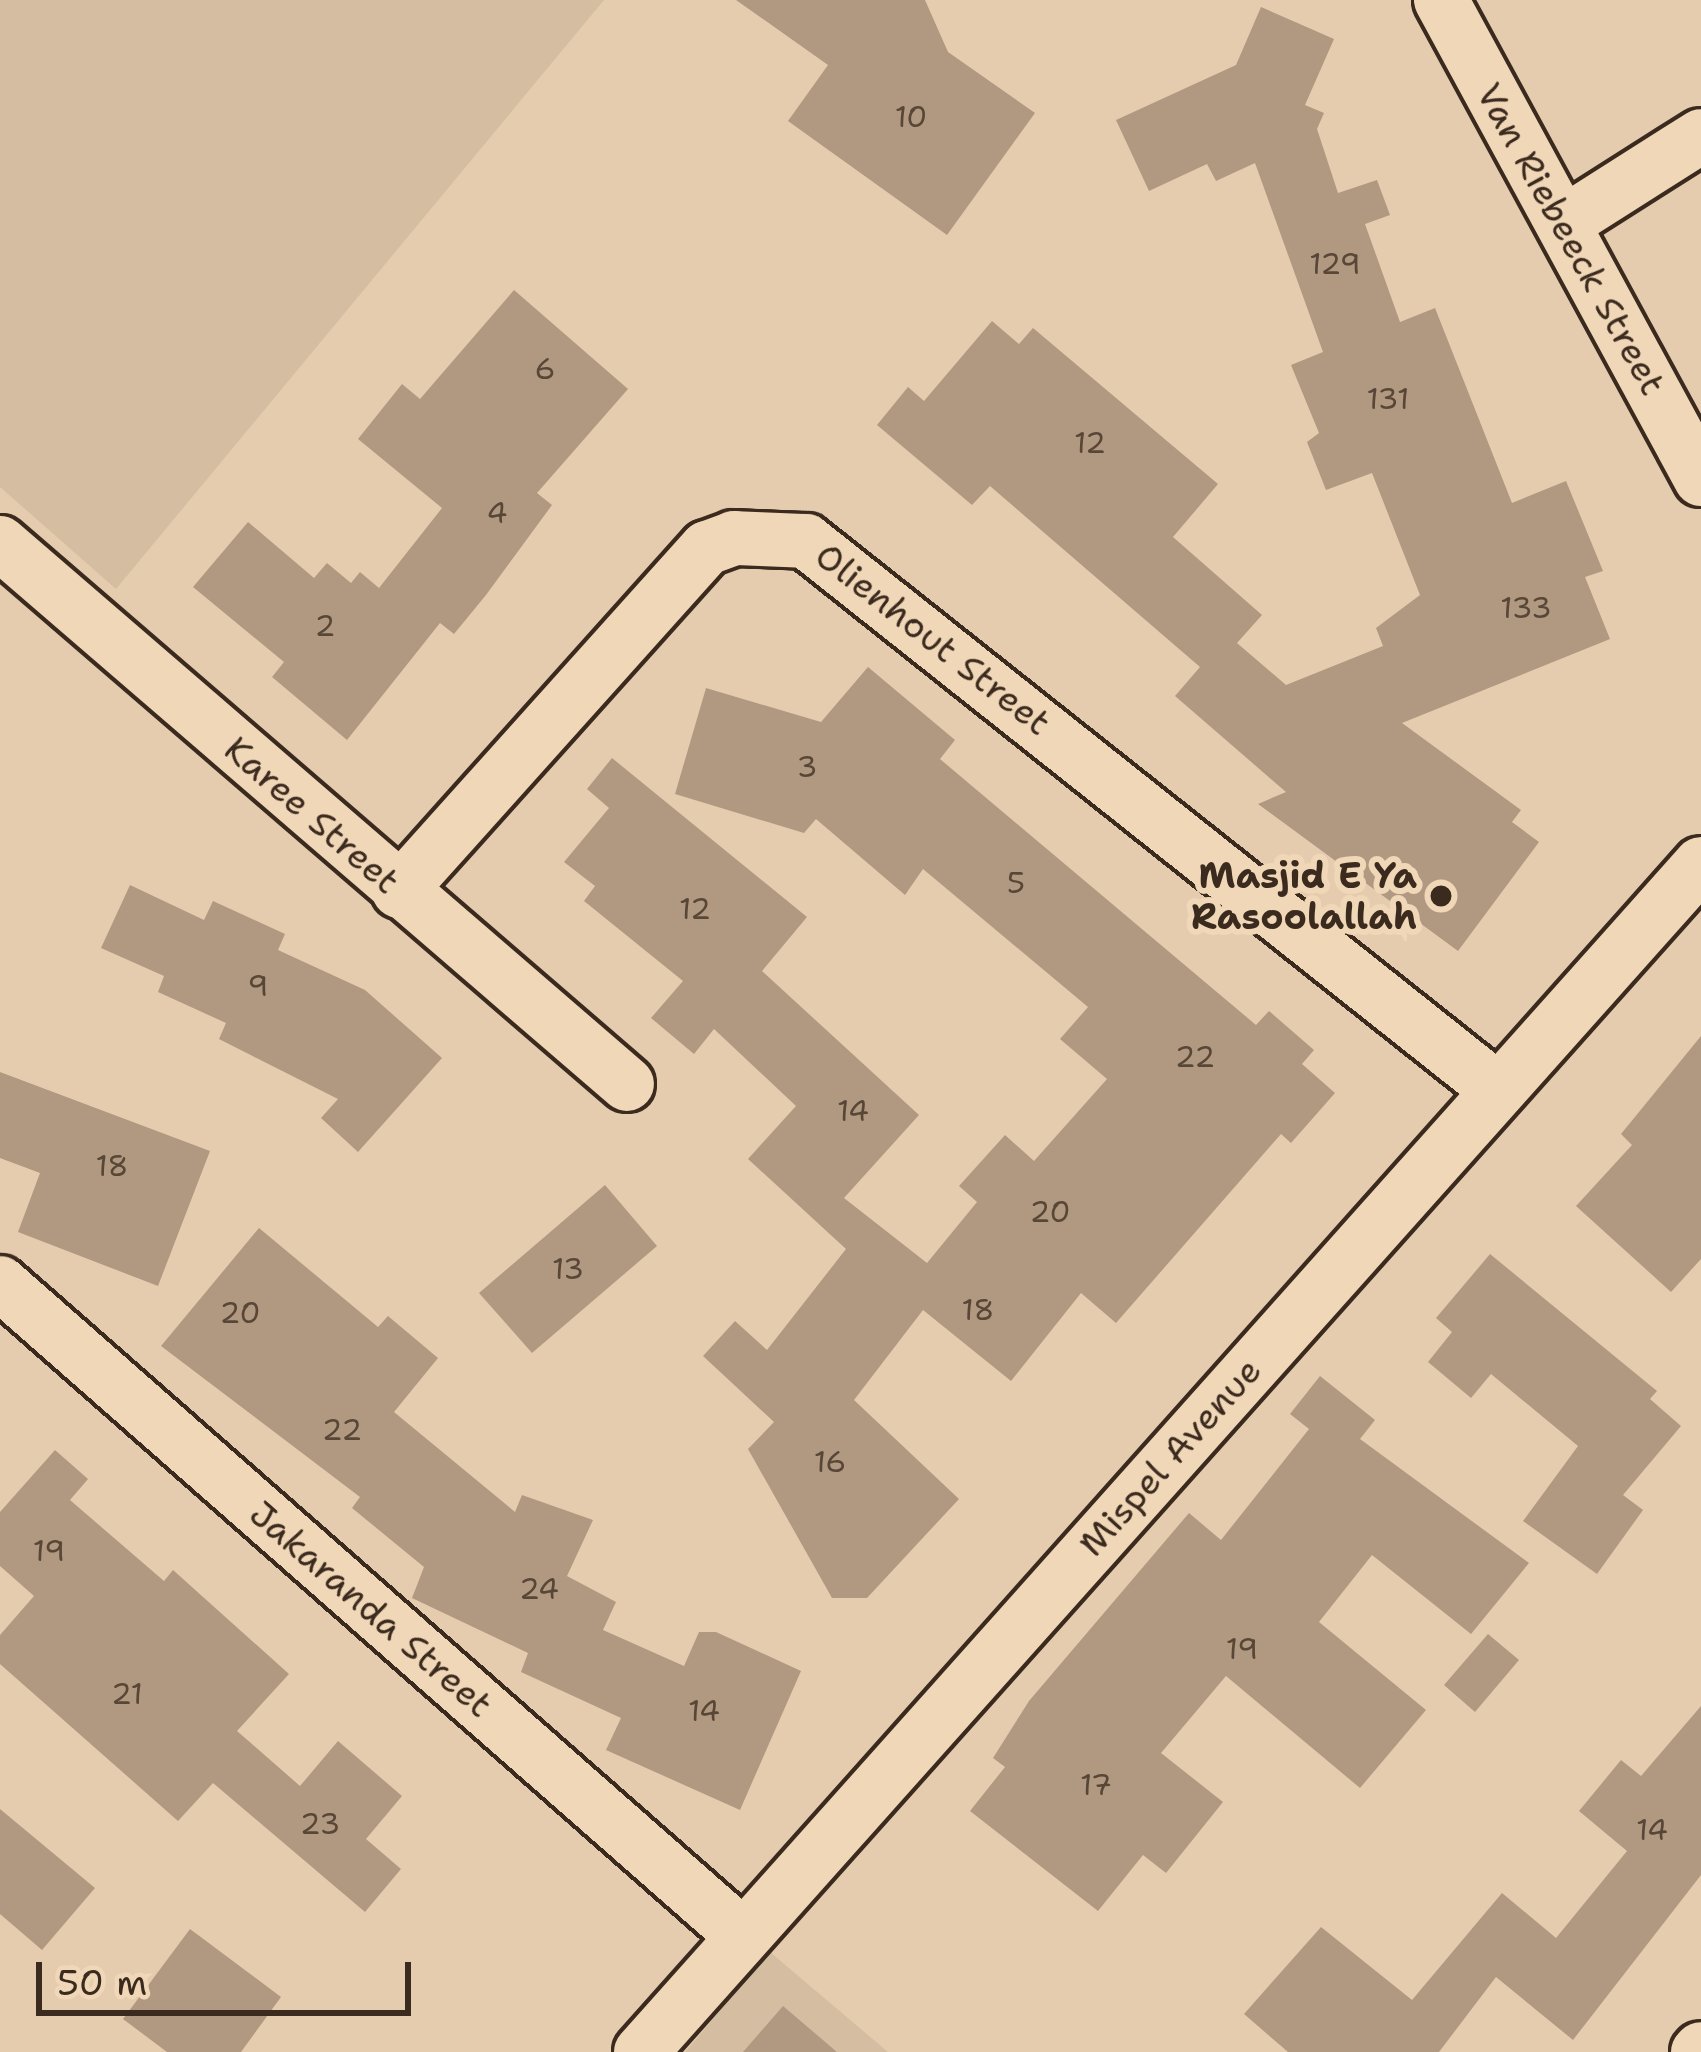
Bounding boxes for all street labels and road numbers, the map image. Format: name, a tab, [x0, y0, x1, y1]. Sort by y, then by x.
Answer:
street label: Van Riebeeck Street	[1467, 76, 1675, 402]
street label: Olienhout Street	[807, 534, 1059, 744]
street label: Karee Street	[216, 727, 408, 903]
street label: Mispel Avenue	[1070, 1349, 1270, 1565]
street label: Jakaranda Street	[241, 1492, 501, 1726]

